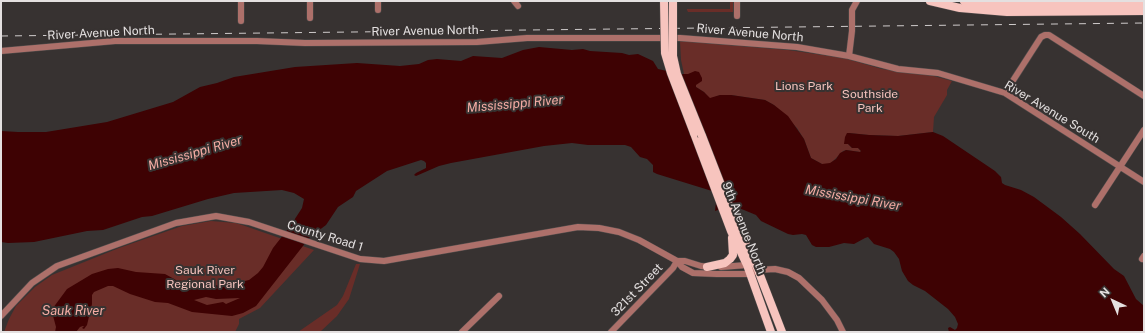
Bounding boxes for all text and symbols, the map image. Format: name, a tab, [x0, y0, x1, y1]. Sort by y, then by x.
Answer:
street label: River Avenue North	[696, 21, 804, 45]
street label: River Avenue North	[47, 23, 155, 43]
street label: River Avenue North	[371, 23, 479, 39]
street label: River Avenue South	[1002, 78, 1102, 146]
park label: Lions Park	[775, 79, 833, 93]
park label: Southside Park	[842, 87, 898, 115]
water label: Mississippi River	[466, 92, 564, 116]
water label: Mississippi River	[146, 132, 244, 174]
street label: 9th Avenue North	[719, 180, 769, 276]
water label: Mississippi River	[804, 182, 902, 214]
street label: County Road 1	[285, 218, 365, 254]
street label: 321st Street	[608, 260, 666, 320]
park label: Sauk River Regional Park	[166, 263, 244, 291]
north arrow	[1093, 281, 1133, 321]
text: N	[1097, 285, 1112, 300]
water label: Sauk River	[42, 303, 104, 319]

